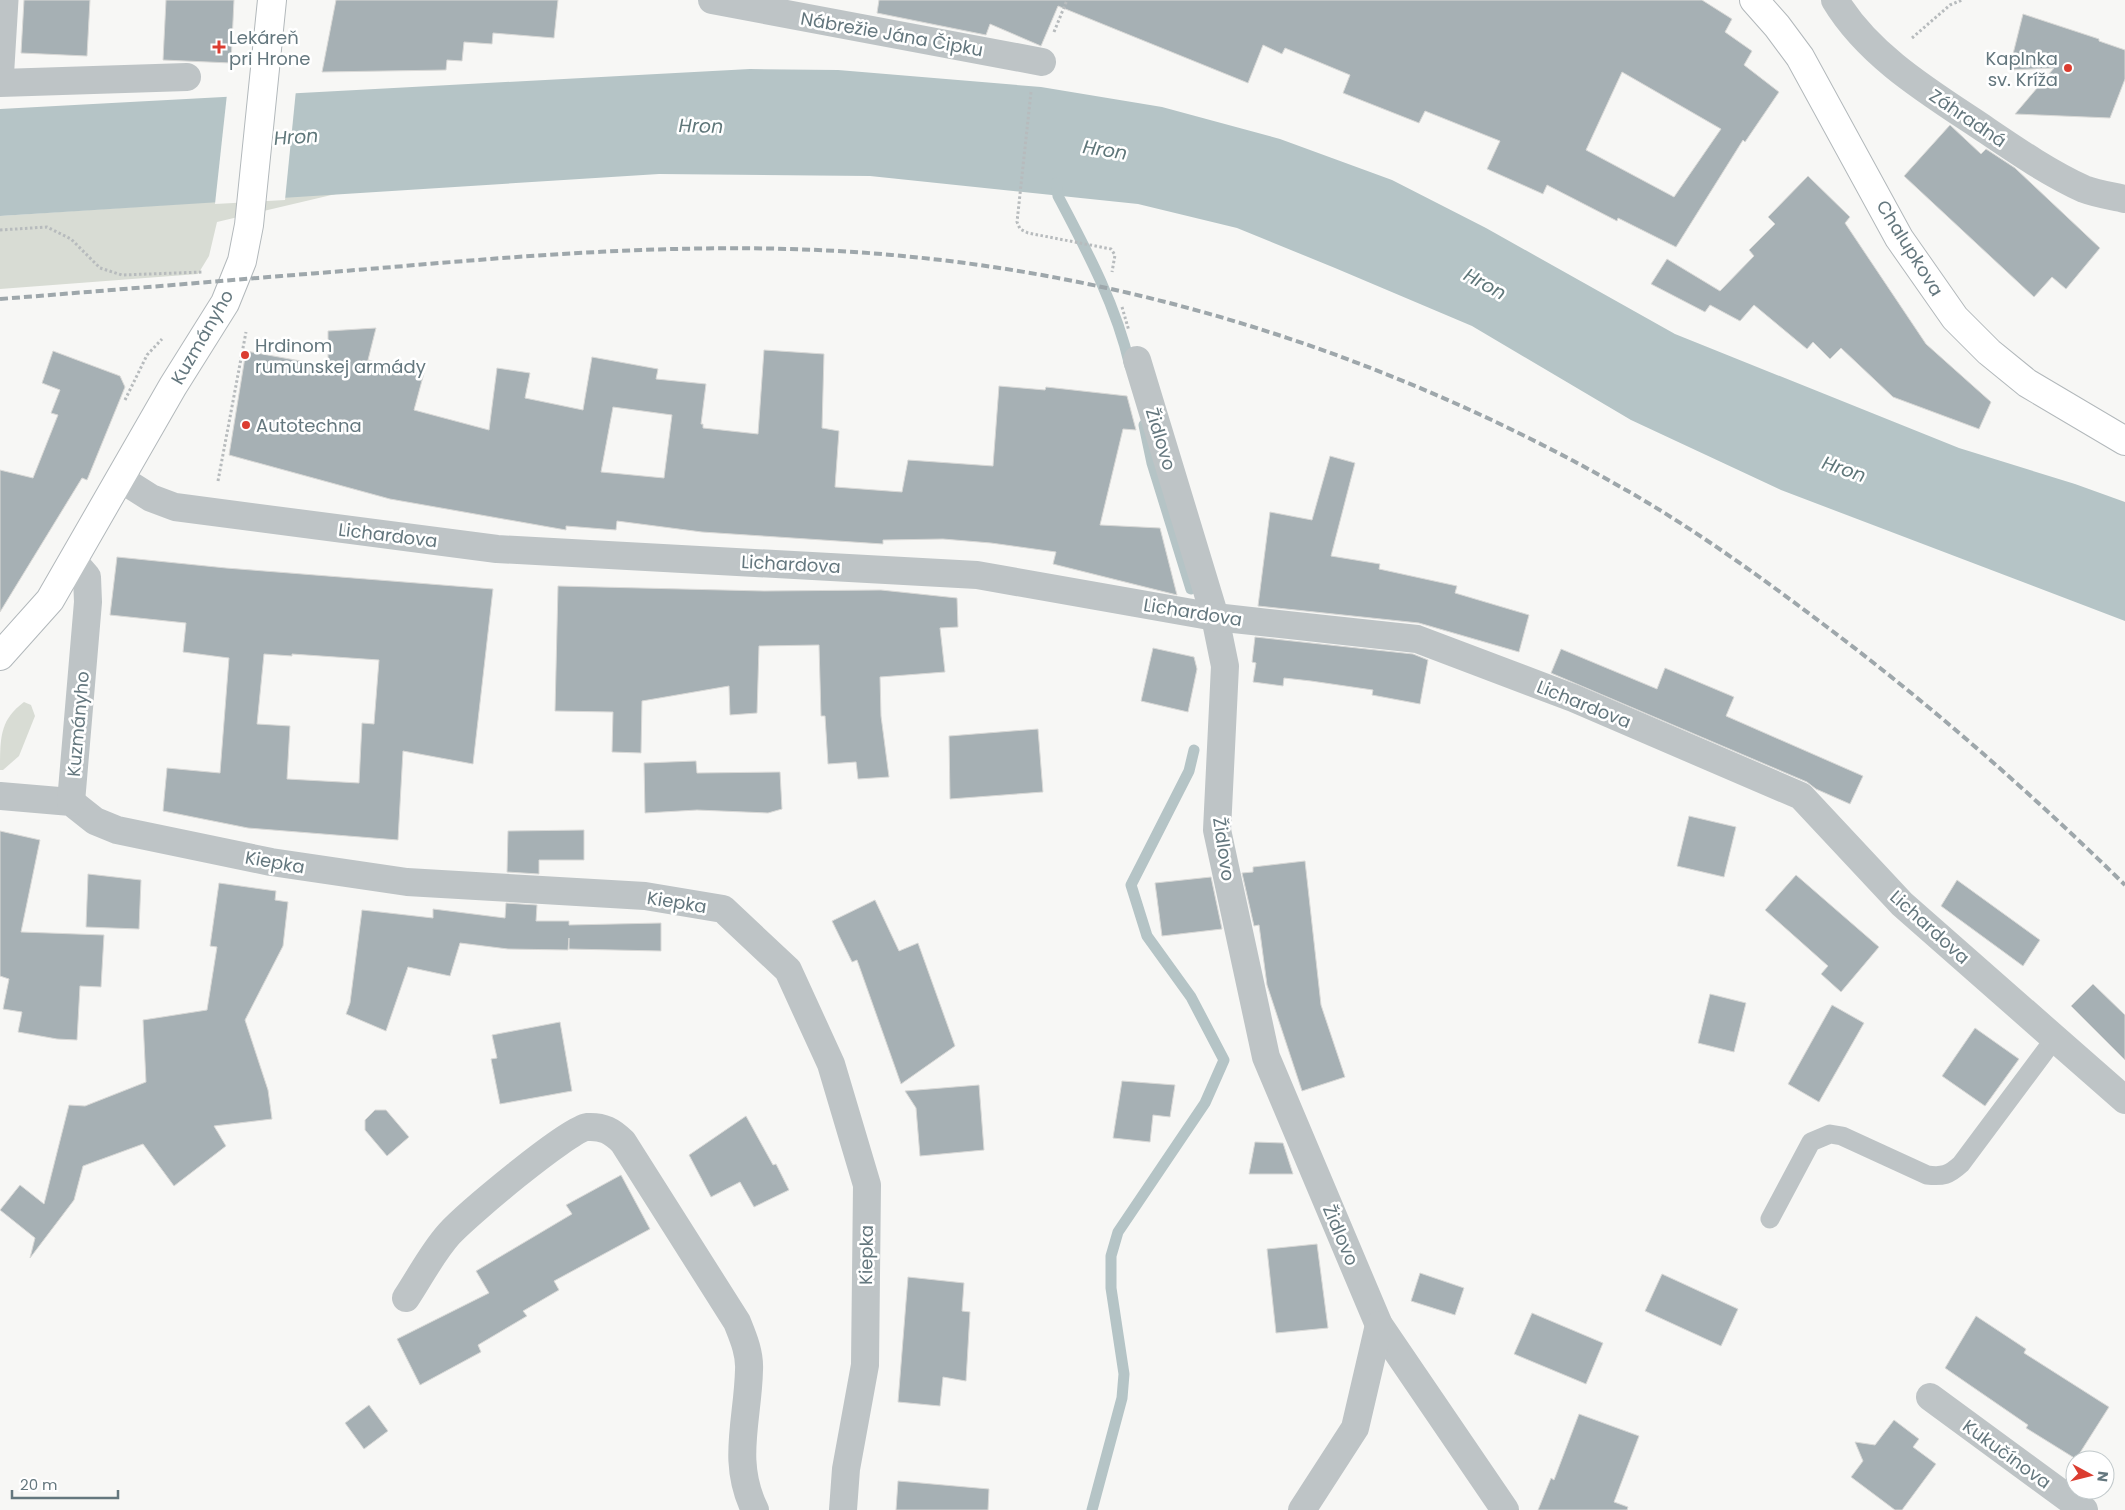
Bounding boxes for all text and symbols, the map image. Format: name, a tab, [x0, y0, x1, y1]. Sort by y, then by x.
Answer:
street label: Nábrežie Jána Čipku	[799, 6, 985, 62]
place label: Lekáreň pri Hrone	[229, 25, 311, 71]
marker: Lekáreň pri Hrone	[213, 41, 225, 53]
place label: Kaplnka sv. Kríža	[1985, 46, 2058, 92]
marker: Kaplnka sv. Kríža	[2062, 62, 2074, 74]
street label: Záhradná	[1924, 83, 2012, 153]
water label: Hron	[678, 112, 724, 140]
water label: Hron	[273, 122, 319, 152]
water label: Hron	[1081, 133, 1129, 167]
street label: Chalupkova	[1871, 195, 1949, 301]
water label: Hron	[1459, 261, 1511, 307]
street label: Kuzmányho	[165, 285, 239, 389]
place label: Hrdinom rumunskej armády	[255, 333, 426, 379]
marker: Hrdinom rumunskej armády	[239, 349, 251, 361]
street label: Židlovo	[1140, 405, 1182, 473]
place label: Autotechna	[256, 413, 362, 438]
marker: Autotechna	[240, 419, 252, 431]
water label: Hron	[1819, 449, 1869, 489]
street label: Lichardova	[337, 517, 439, 553]
street label: Lichardova	[741, 549, 841, 579]
street label: Lichardova	[1142, 592, 1244, 632]
street label: Kuzmányho	[61, 670, 95, 778]
street label: Lichardova	[1533, 674, 1635, 734]
street label: Židlovo	[1207, 816, 1241, 882]
street label: Kiepka	[243, 844, 307, 880]
street label: Lichardova	[1885, 884, 1975, 970]
street label: Kiepka	[645, 885, 709, 919]
street label: Židlovo	[1317, 1201, 1365, 1269]
street label: Kiepka	[853, 1225, 879, 1285]
street label: Kukučínova	[1958, 1413, 2056, 1495]
north arrow	[2065, 1450, 2115, 1500]
scale bar	[12, 1468, 119, 1500]
text: N	[2092, 1470, 2113, 1483]
text: 20 m	[20, 1474, 58, 1495]

